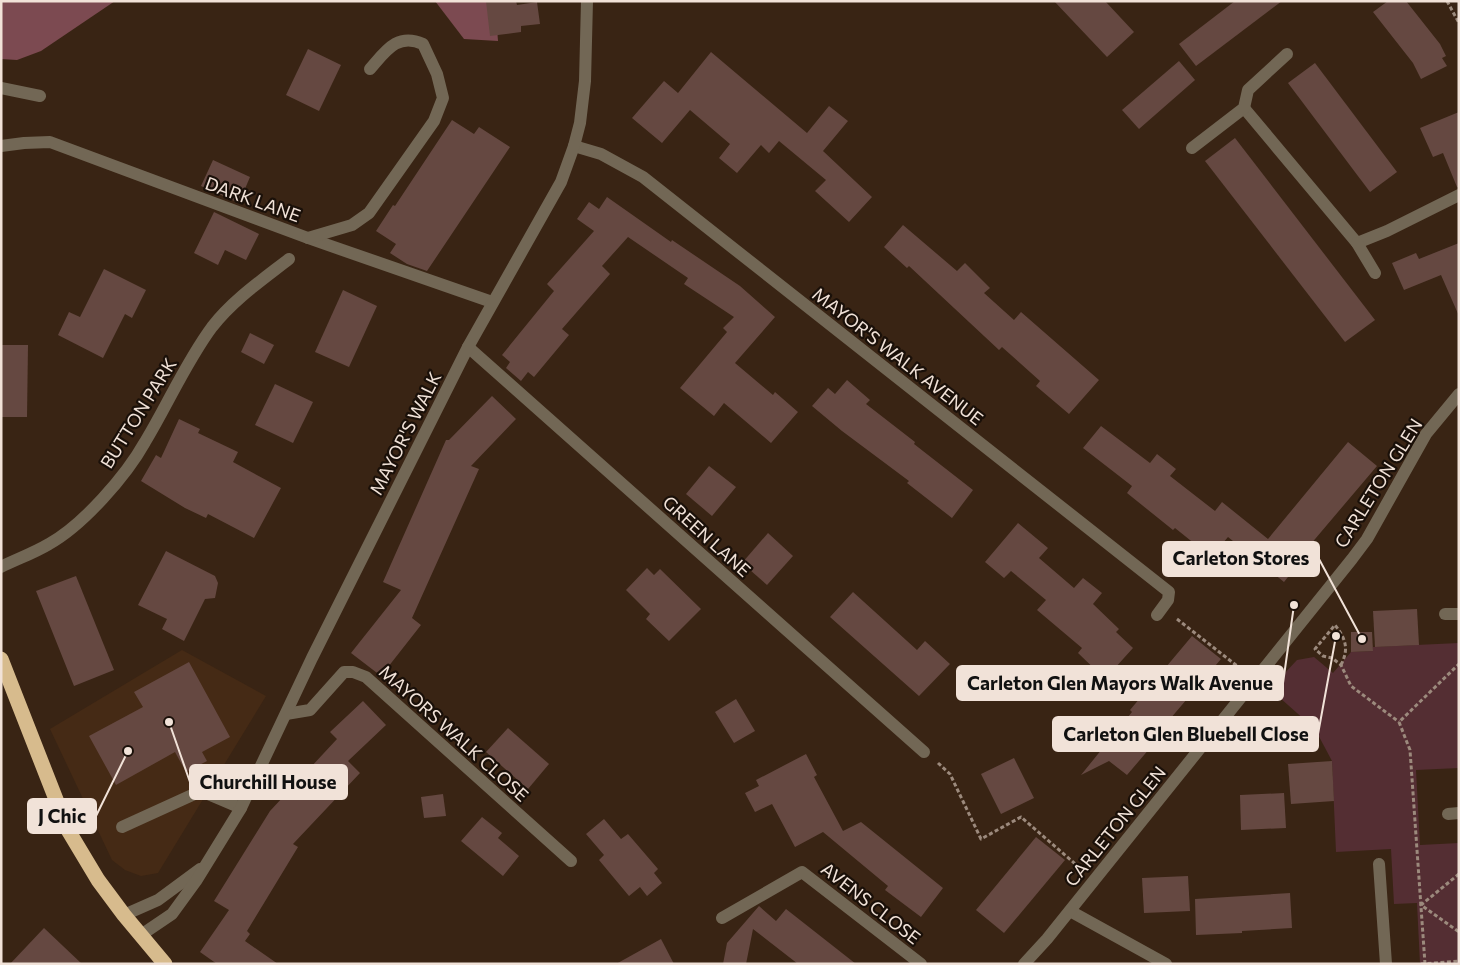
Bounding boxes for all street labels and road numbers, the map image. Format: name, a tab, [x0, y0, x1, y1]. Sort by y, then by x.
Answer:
street label: DARK LANE	[202, 172, 304, 226]
street label: MAYOR'S WALK AVENUE	[808, 283, 988, 429]
street label: BUTTON PARK	[95, 354, 181, 472]
street label: MAYOR'S WALK	[364, 368, 446, 498]
street label: CARLETON GLEN	[1329, 414, 1427, 552]
street label: GREEN LANE	[659, 491, 755, 581]
street label: MAYORS WALK CLOSE	[375, 660, 533, 806]
street label: CARLETON GLEN	[1060, 761, 1170, 891]
street label: AVENS CLOSE	[817, 857, 925, 949]

